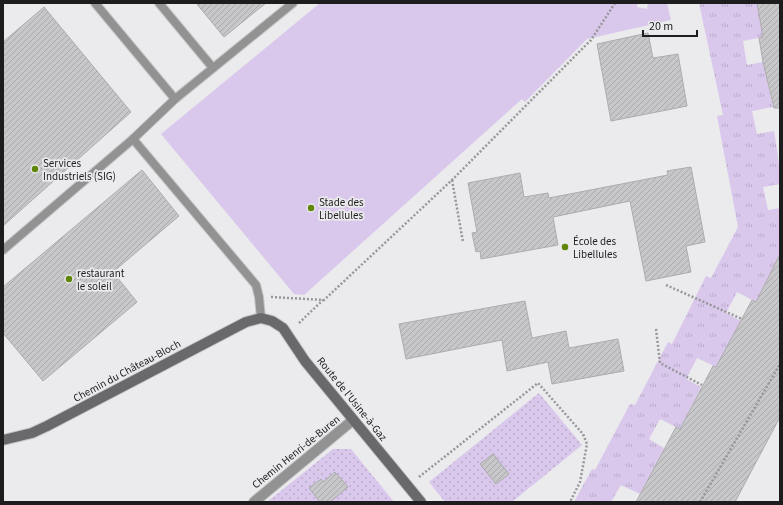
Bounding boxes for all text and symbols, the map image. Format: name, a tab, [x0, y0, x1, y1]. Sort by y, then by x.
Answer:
scale bar	[643, 12, 697, 38]
text: 20 m	[649, 18, 673, 35]
place label: Services Industriels (SIG)	[43, 156, 116, 184]
marker: Services Industriels (SIG)	[30, 164, 40, 174]
place label: Stade des Libellules	[319, 195, 364, 223]
marker: Stade des Libellules	[306, 203, 316, 213]
place label: École des Libellules	[573, 234, 617, 262]
marker: École des Libellules	[560, 242, 570, 252]
place label: restaurant le soleil	[77, 266, 125, 294]
marker: restaurant le soleil	[64, 274, 74, 284]
street label: Chemin du Château-Bloch	[71, 336, 183, 406]
street label: Route de l'Usine-à-Gaz	[313, 354, 391, 444]
street label: Chemin Henri-de-Buren	[249, 412, 343, 492]

